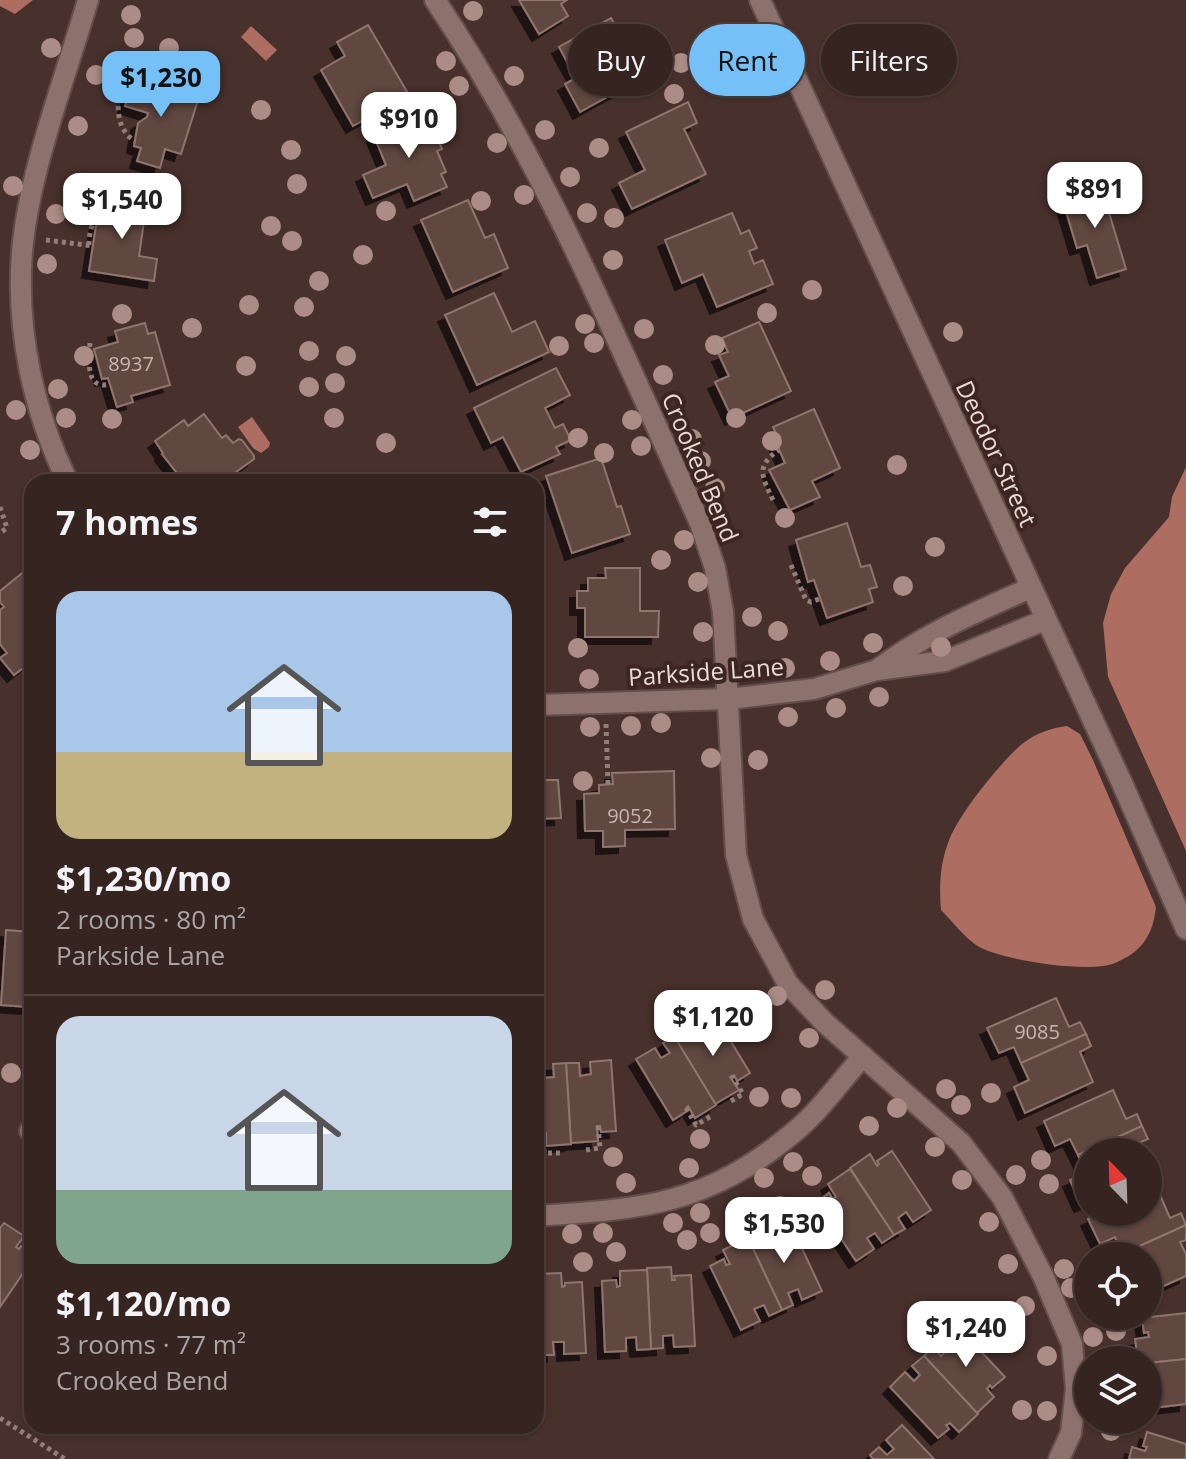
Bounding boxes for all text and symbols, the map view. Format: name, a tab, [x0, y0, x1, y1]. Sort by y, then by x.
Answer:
chip: Buy	[568, 24, 673, 96]
chip: Rent	[689, 24, 805, 96]
chip: Filters	[821, 24, 957, 96]
pin: $1,230	[96, 51, 226, 119]
text: $1,230	[120, 59, 202, 95]
pin: $910	[362, 92, 456, 160]
text: $910	[379, 100, 439, 136]
pin: $891	[1048, 162, 1142, 230]
text: $891	[1065, 170, 1125, 206]
pin: $1,540	[57, 173, 187, 241]
text: $1,540	[81, 181, 163, 217]
house number: 8937	[108, 350, 154, 377]
street label: Deodor Street	[949, 375, 1045, 531]
street label: Crooked Bend	[655, 387, 747, 547]
text: 7 homes	[56, 499, 198, 545]
icon: filters	[468, 500, 512, 544]
icon: home	[212, 643, 356, 787]
street label: Parkside Lane	[627, 649, 785, 693]
house number: 9052	[607, 802, 653, 829]
text: $1,230/mo	[56, 855, 231, 901]
text: 2 rooms · 80 m²	[56, 901, 246, 937]
text: Parkside Lane	[56, 937, 225, 973]
pin: $1,120	[648, 990, 778, 1058]
text: $1,120	[672, 998, 754, 1034]
house number: 9085	[1014, 1018, 1060, 1045]
icon: home	[212, 1068, 356, 1212]
north arrow	[1074, 1138, 1162, 1226]
map controls	[1074, 1138, 1162, 1434]
pin: $1,530	[719, 1197, 849, 1265]
text: $1,530	[743, 1205, 825, 1241]
button: locate	[1074, 1242, 1162, 1330]
text: $1,120/mo	[56, 1280, 231, 1326]
pin: $1,240	[901, 1301, 1031, 1369]
text: $1,240	[925, 1309, 1007, 1345]
text: 3 rooms · 77 m²	[56, 1326, 246, 1362]
button: layers	[1074, 1346, 1162, 1434]
text: Crooked Bend	[56, 1362, 228, 1398]

